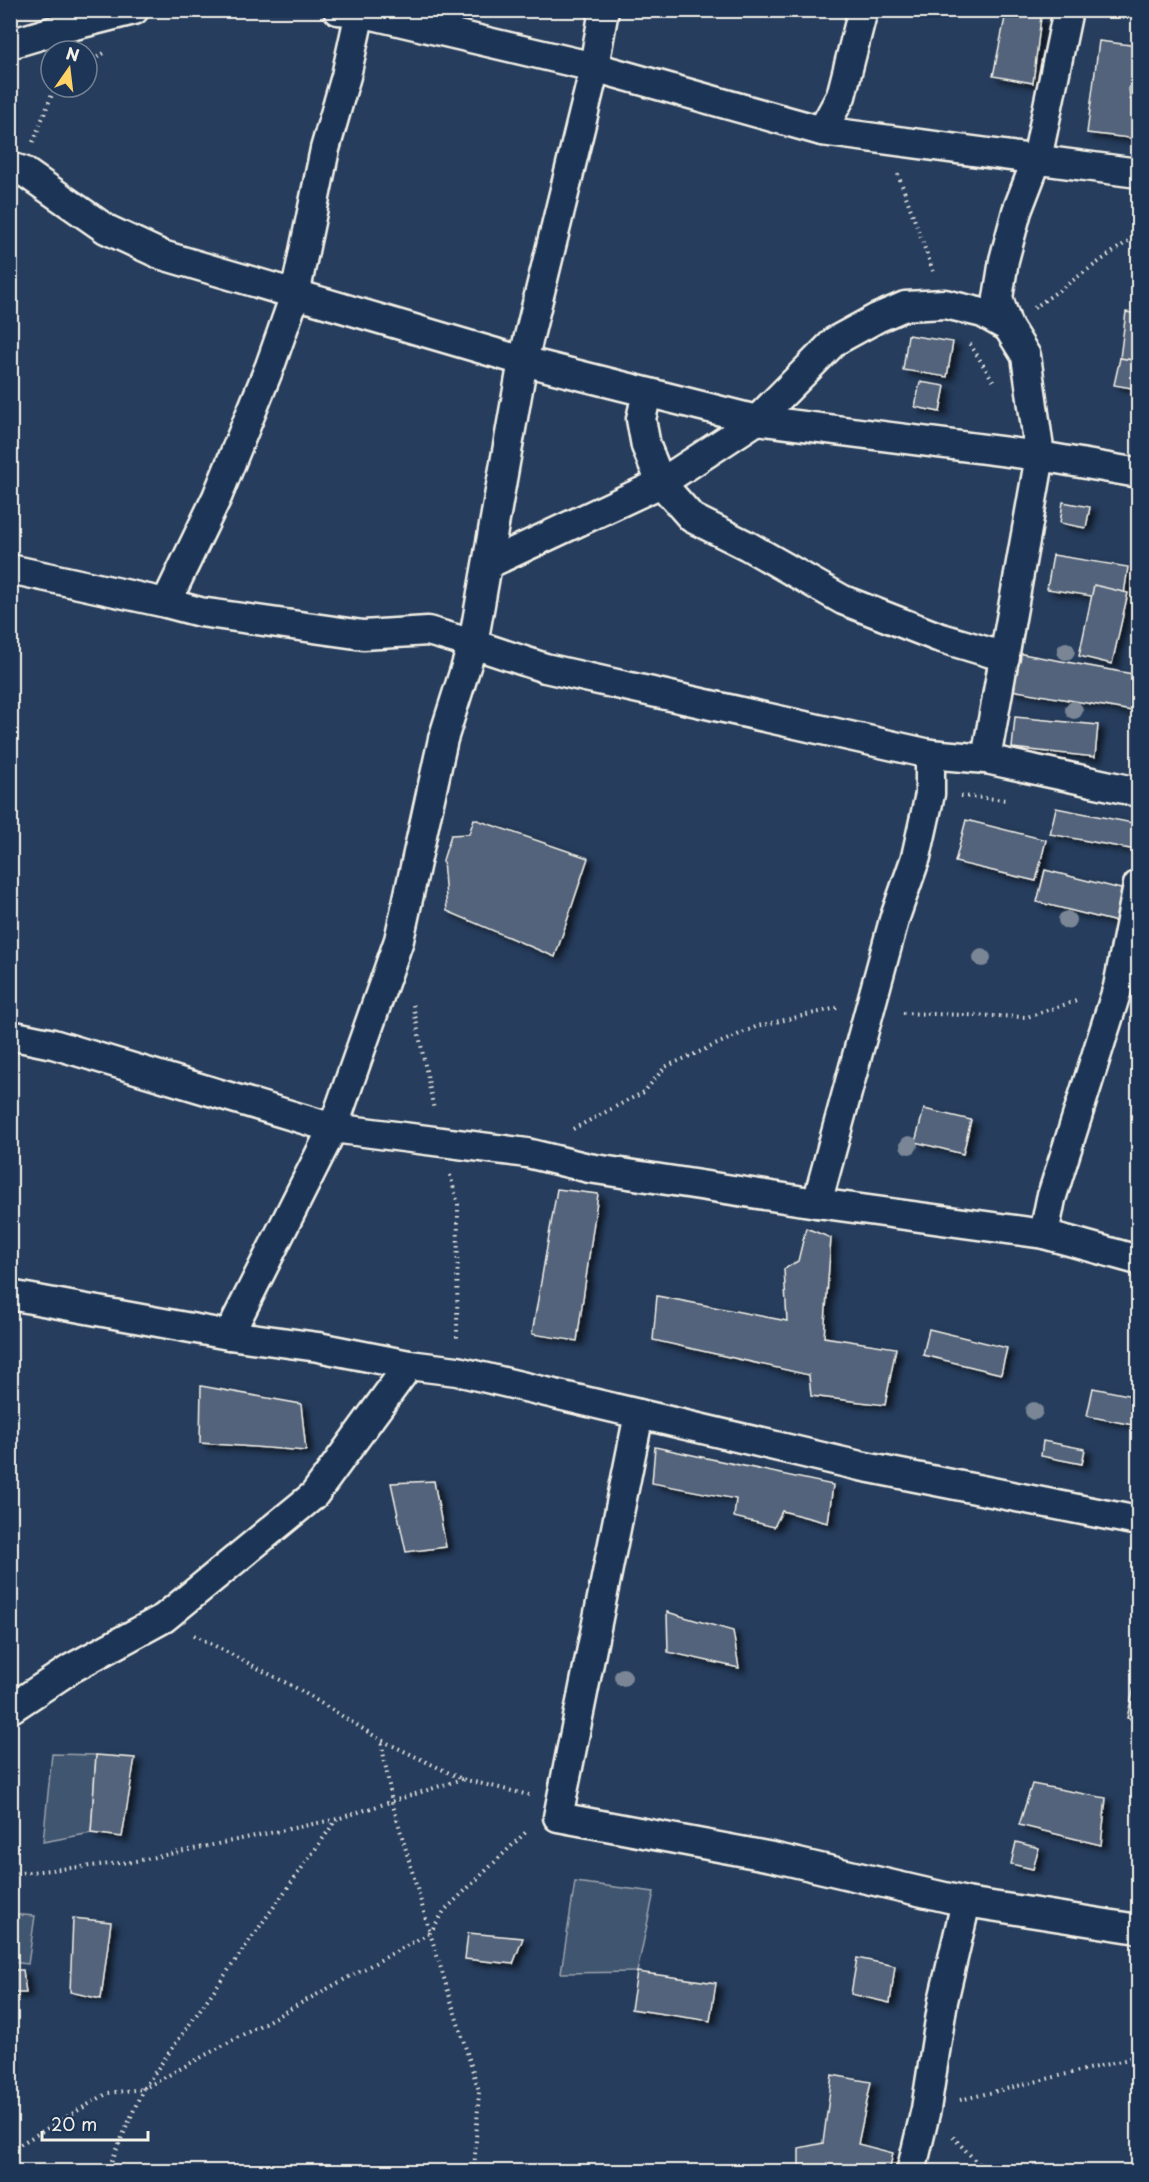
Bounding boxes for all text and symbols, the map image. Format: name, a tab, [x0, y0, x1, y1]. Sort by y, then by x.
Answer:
north arrow	[39, 39, 99, 99]
text: N	[64, 40, 82, 67]
scale bar	[42, 2104, 148, 2142]
text: 20 m	[51, 2110, 97, 2137]

